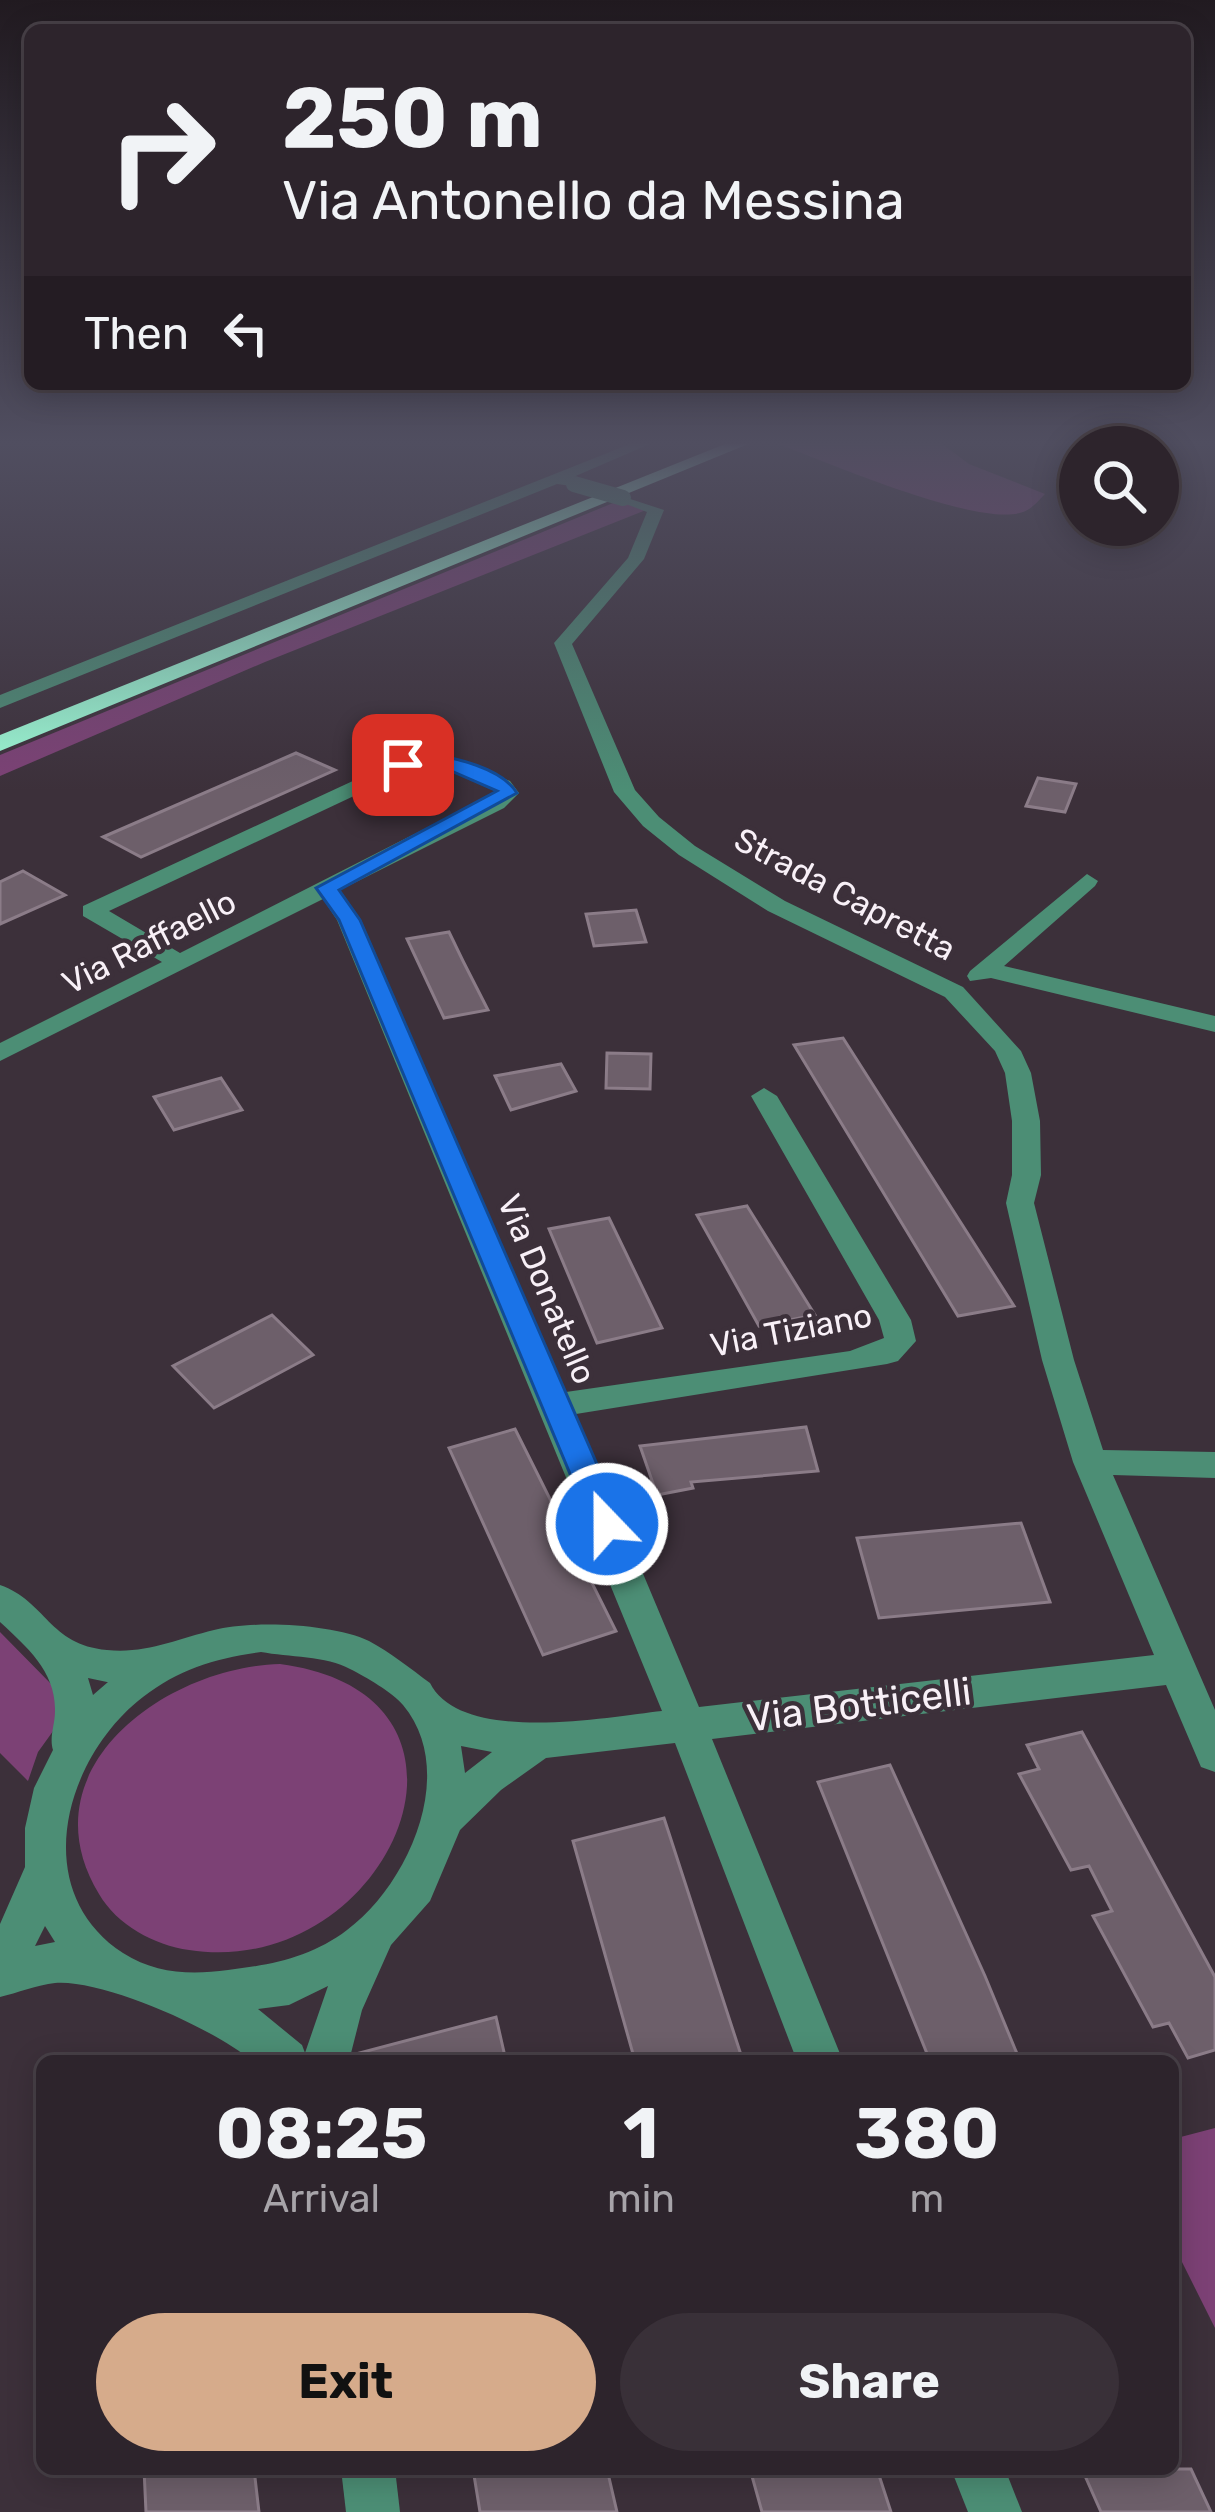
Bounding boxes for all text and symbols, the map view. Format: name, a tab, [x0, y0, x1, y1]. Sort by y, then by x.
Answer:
text: 250 m	[282, 68, 543, 168]
icon: right	[84, 72, 240, 228]
text: Via Antonello da Messina	[282, 169, 905, 233]
icon: left	[213, 300, 279, 366]
text: Then	[84, 307, 189, 360]
map controls	[1059, 426, 1179, 546]
button: search	[1059, 426, 1179, 546]
pin	[352, 714, 454, 816]
icon: arrive	[370, 732, 436, 798]
street label: Strada Capretta	[728, 819, 962, 969]
street label: Via Raffaello	[56, 882, 242, 1002]
street label: Via Donatello	[490, 1188, 604, 1390]
street label: Via Tiziano	[707, 1295, 875, 1365]
position arrow	[544, 1461, 670, 1587]
street label: Via Botticelli	[744, 1668, 974, 1742]
text: 08:25	[216, 2091, 428, 2176]
text: 1	[623, 2091, 659, 2176]
text: 380	[854, 2091, 999, 2176]
text: Arrival	[263, 2176, 380, 2222]
text: min	[607, 2176, 675, 2222]
text: m	[910, 2176, 944, 2222]
button: Exit	[96, 2313, 596, 2451]
button: Share	[620, 2313, 1119, 2451]

